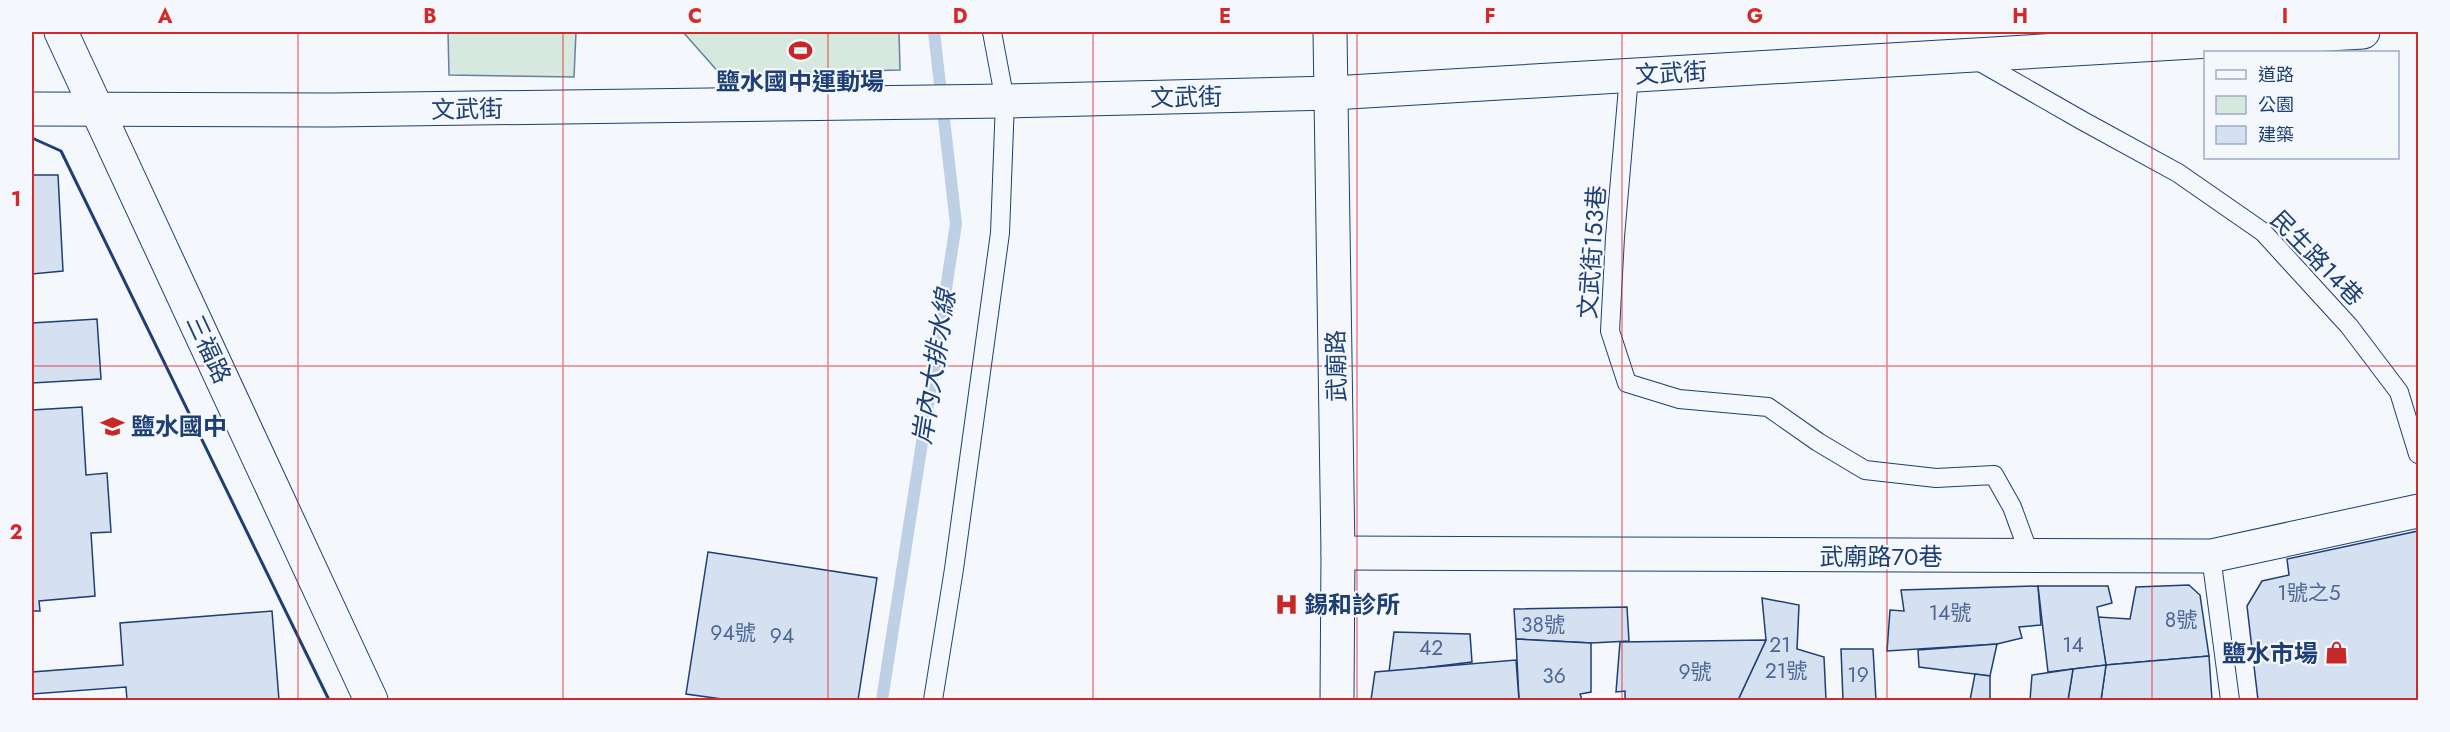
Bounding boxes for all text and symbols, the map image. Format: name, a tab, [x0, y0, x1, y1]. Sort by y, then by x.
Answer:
text: A	[157, 2, 173, 31]
text: B	[423, 2, 437, 31]
text: C	[688, 2, 702, 31]
text: D	[953, 2, 967, 31]
text: E	[1219, 2, 1231, 31]
text: F	[1484, 2, 1496, 31]
text: G	[1747, 2, 1763, 31]
text: H	[2012, 2, 2028, 31]
text: I	[2282, 2, 2288, 31]
sports icon: 鹽水國中運動場	[787, 38, 813, 64]
legend	[2204, 51, 2399, 159]
street label: 文武街	[1634, 54, 1708, 92]
text: 道路	[2258, 62, 2294, 88]
place label: 鹽水國中運動場	[716, 64, 884, 99]
street label: 文武街	[1150, 79, 1222, 115]
street label: 文武街	[431, 91, 503, 127]
text: 公園	[2258, 92, 2294, 118]
text: 建築	[2258, 122, 2294, 148]
street label: 文武街153巷	[1570, 184, 1614, 320]
text: 1	[11, 185, 21, 214]
street label: 民生路14巷	[2262, 202, 2372, 314]
water label: 岸內大排水線	[903, 284, 965, 447]
street label: 三福路	[178, 309, 240, 389]
street label: 武廟路	[1318, 330, 1354, 402]
place label: 鹽水國中	[131, 409, 227, 444]
school or university icon: 鹽水國中	[100, 413, 126, 439]
text: 2	[9, 518, 23, 547]
street label: 武廟路70巷	[1820, 539, 1943, 574]
house number: 1號之5	[2277, 578, 2341, 608]
place label: 錫和診所	[1304, 587, 1400, 622]
hospital icon: 錫和診所	[1273, 591, 1299, 617]
house number: 14號	[1929, 598, 1971, 628]
house number: 8號	[2165, 605, 2197, 635]
house number: 38號	[1521, 610, 1565, 640]
house number: 94號	[710, 618, 756, 648]
house number: 94	[770, 621, 794, 651]
house number: 21	[1769, 630, 1791, 660]
house number: 14	[2062, 630, 2084, 660]
house number: 42	[1419, 633, 1443, 663]
place label: 鹽水市場	[2222, 636, 2318, 671]
shop icon: 鹽水市場	[2323, 640, 2349, 666]
house number: 21號	[1765, 656, 1807, 686]
house number: 9號	[1678, 657, 1712, 687]
house number: 19	[1847, 660, 1869, 690]
house number: 36	[1542, 661, 1566, 691]

